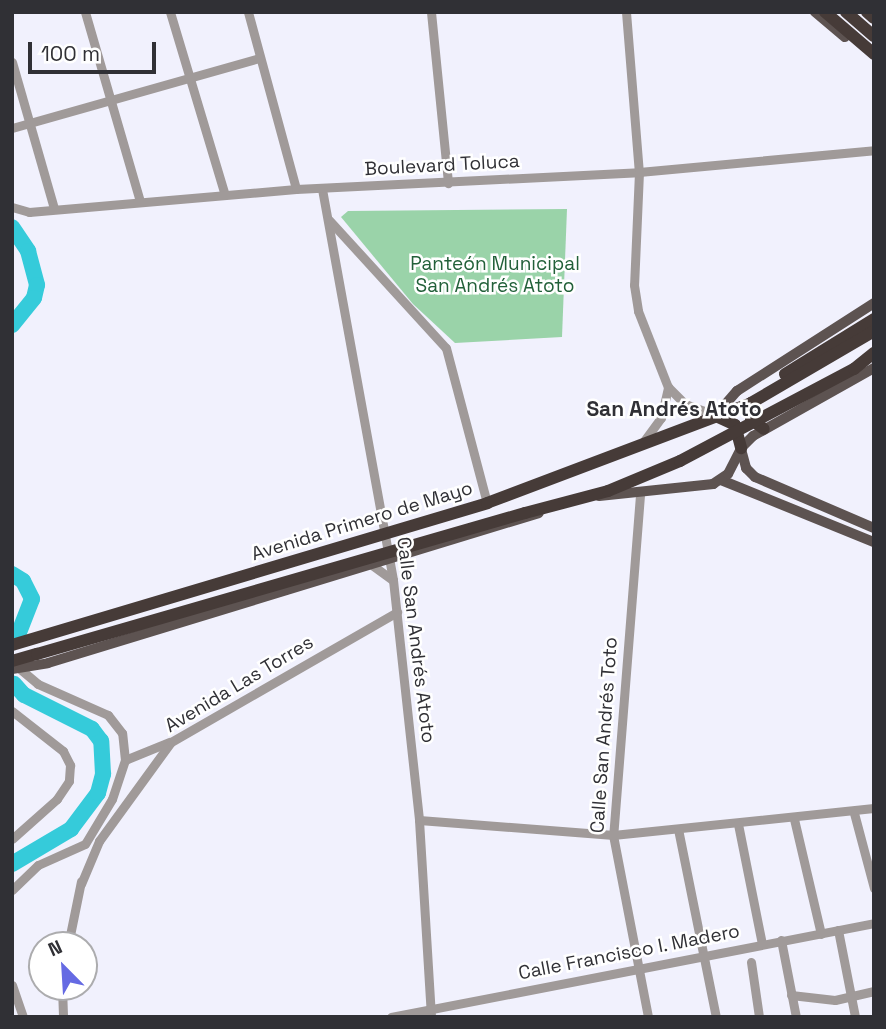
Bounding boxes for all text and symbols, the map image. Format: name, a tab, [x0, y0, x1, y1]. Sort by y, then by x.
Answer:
scale bar	[32, 28, 159, 72]
text: 100 m	[41, 40, 100, 67]
street label: Boulevard Toluca	[364, 150, 520, 180]
park label: Panteón Municipal San Andrés Atoto	[410, 253, 580, 297]
district label: San Andrés Atoto	[586, 396, 762, 422]
street label: Avenida Primero de Mayo	[249, 476, 475, 566]
street label: Calle San Andrés Atoto	[392, 535, 440, 745]
street label: Avenida Las Torres	[161, 631, 317, 737]
street label: Calle San Andrés Toto	[586, 636, 622, 834]
street label: Calle Francisco I. Madero	[516, 919, 742, 985]
north arrow	[28, 931, 98, 1001]
text: N	[44, 934, 66, 962]

